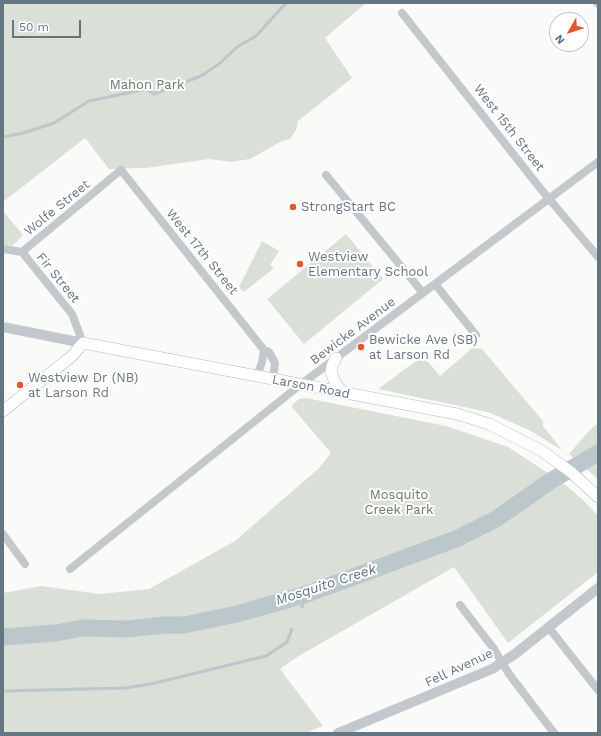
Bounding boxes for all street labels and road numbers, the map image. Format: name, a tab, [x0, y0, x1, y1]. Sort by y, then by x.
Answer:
street label: West 15th Street	[470, 81, 548, 175]
street label: Wolfe Street	[21, 177, 93, 239]
street label: West 17th Street	[163, 206, 241, 298]
street label: Fir Street	[33, 250, 83, 306]
street label: Bewicke Avenue	[307, 294, 399, 368]
street label: Larson Road	[271, 372, 351, 402]
street label: Fell Avenue	[423, 645, 495, 691]

